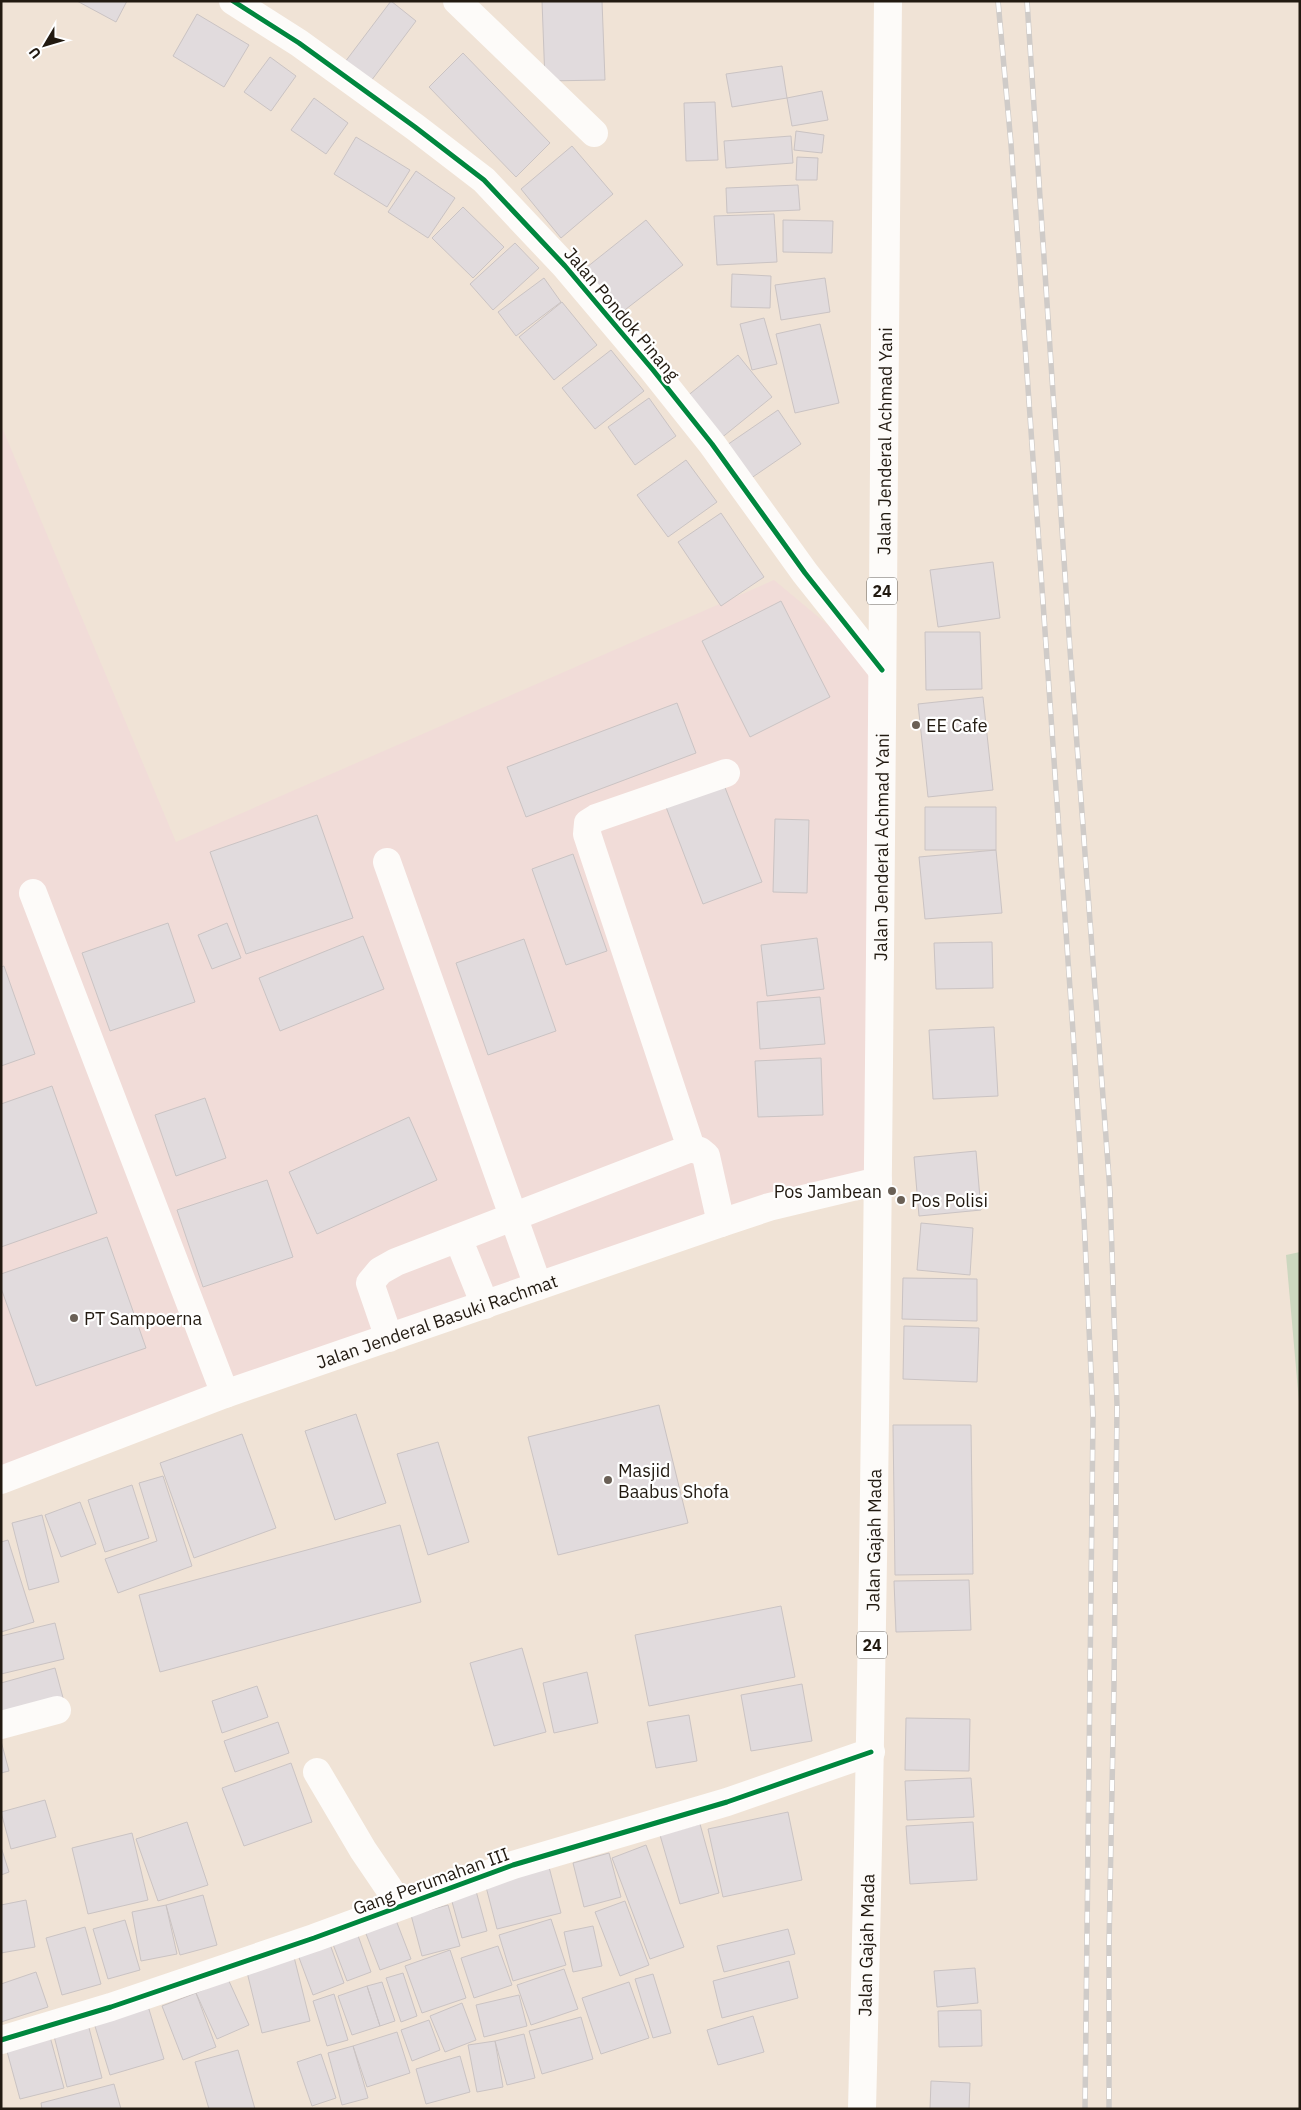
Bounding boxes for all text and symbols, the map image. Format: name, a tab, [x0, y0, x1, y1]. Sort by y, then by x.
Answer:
north arrow	[20, 20, 70, 70]
text: U	[25, 44, 45, 62]
street label: Jalan Pondok Pinang	[559, 242, 685, 386]
street label: Jalan Jenderal Achmad Yani	[872, 327, 897, 555]
road number: 24	[867, 578, 897, 604]
place label: EE Cafe	[926, 714, 988, 737]
marker: EE Cafe	[910, 719, 922, 731]
street label: Jalan Jenderal Achmad Yani	[868, 733, 893, 961]
place label: Pos Jambean	[774, 1180, 882, 1203]
marker: Pos Jambean	[886, 1185, 898, 1197]
place label: Pos Polisi	[911, 1189, 988, 1212]
marker: Pos Polisi	[895, 1194, 907, 1206]
street label: Jalan Jenderal Basuki Rachmat	[313, 1269, 560, 1373]
place label: PT Sampoerna	[84, 1307, 202, 1330]
marker: PT Sampoerna	[68, 1312, 80, 1324]
place label: Masjid Baabus Shofa	[618, 1459, 729, 1503]
street label: Jalan Gajah Mada	[861, 1468, 886, 1612]
marker: Masjid Baabus Shofa	[602, 1474, 614, 1486]
road number: 24	[857, 1632, 887, 1658]
street label: Gang Perumahan III	[350, 1842, 512, 1920]
street label: Jalan Gajah Mada	[853, 1873, 879, 2017]

